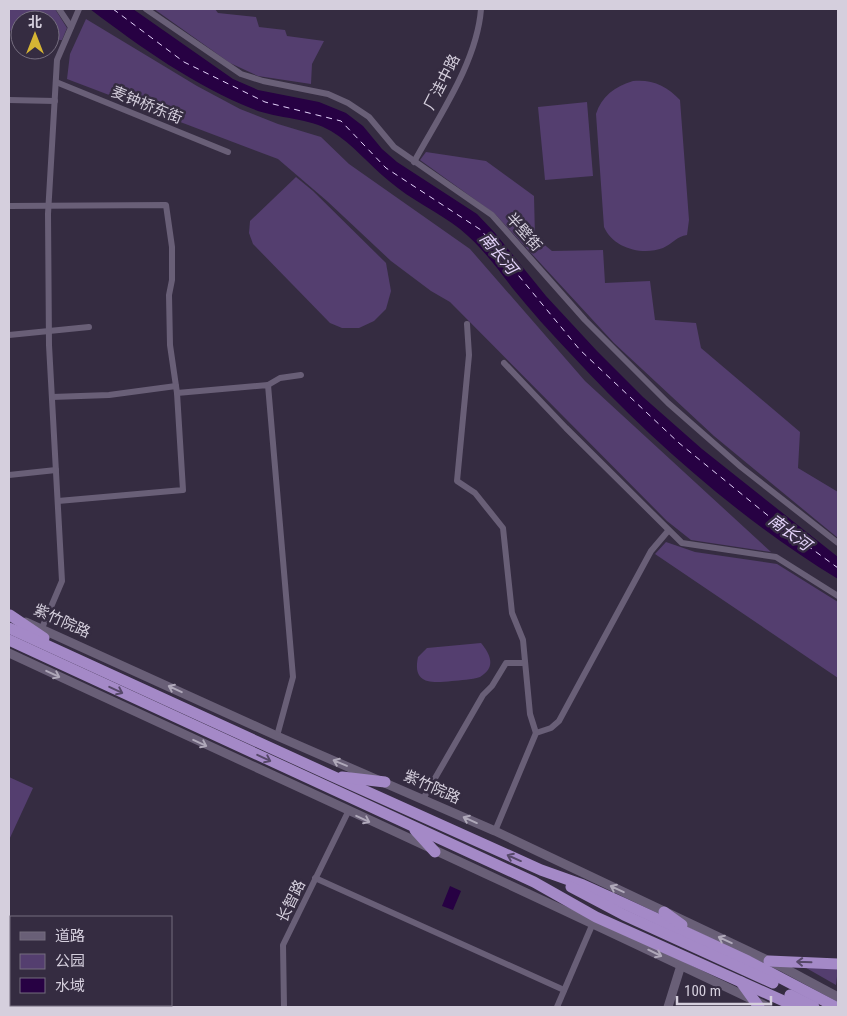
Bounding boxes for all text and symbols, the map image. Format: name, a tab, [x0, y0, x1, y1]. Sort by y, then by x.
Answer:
north arrow	[10, 10, 60, 60]
text: 北	[28, 14, 42, 30]
street label: 厂洼中路	[420, 51, 464, 113]
street label: 麦钟桥东街	[109, 83, 185, 127]
street label: 半壁街	[502, 209, 546, 255]
water label: 南长河	[476, 229, 523, 280]
water label: 南长河	[765, 510, 817, 556]
street label: 紫竹院路	[31, 601, 93, 641]
one-way arrow	[45, 669, 60, 679]
one-way arrow	[168, 684, 183, 694]
one-way arrow	[108, 686, 123, 696]
one-way arrow	[192, 738, 207, 748]
one-way arrow	[256, 754, 271, 764]
one-way arrow	[333, 757, 348, 767]
street label: 紫竹院路	[401, 767, 463, 807]
one-way arrow	[463, 814, 478, 824]
one-way arrow	[355, 815, 370, 824]
one-way arrow	[507, 852, 522, 862]
street label: 长智路	[273, 877, 309, 925]
one-way arrow	[610, 884, 625, 893]
legend	[10, 916, 172, 1006]
text: 道路	[55, 927, 85, 945]
one-way arrow	[718, 934, 733, 944]
one-way arrow	[647, 949, 662, 958]
text: 公园	[55, 952, 85, 970]
one-way arrow	[796, 958, 812, 967]
scale bar	[677, 974, 771, 1006]
text: 水域	[55, 977, 85, 995]
text: 100 m	[684, 982, 721, 1000]

